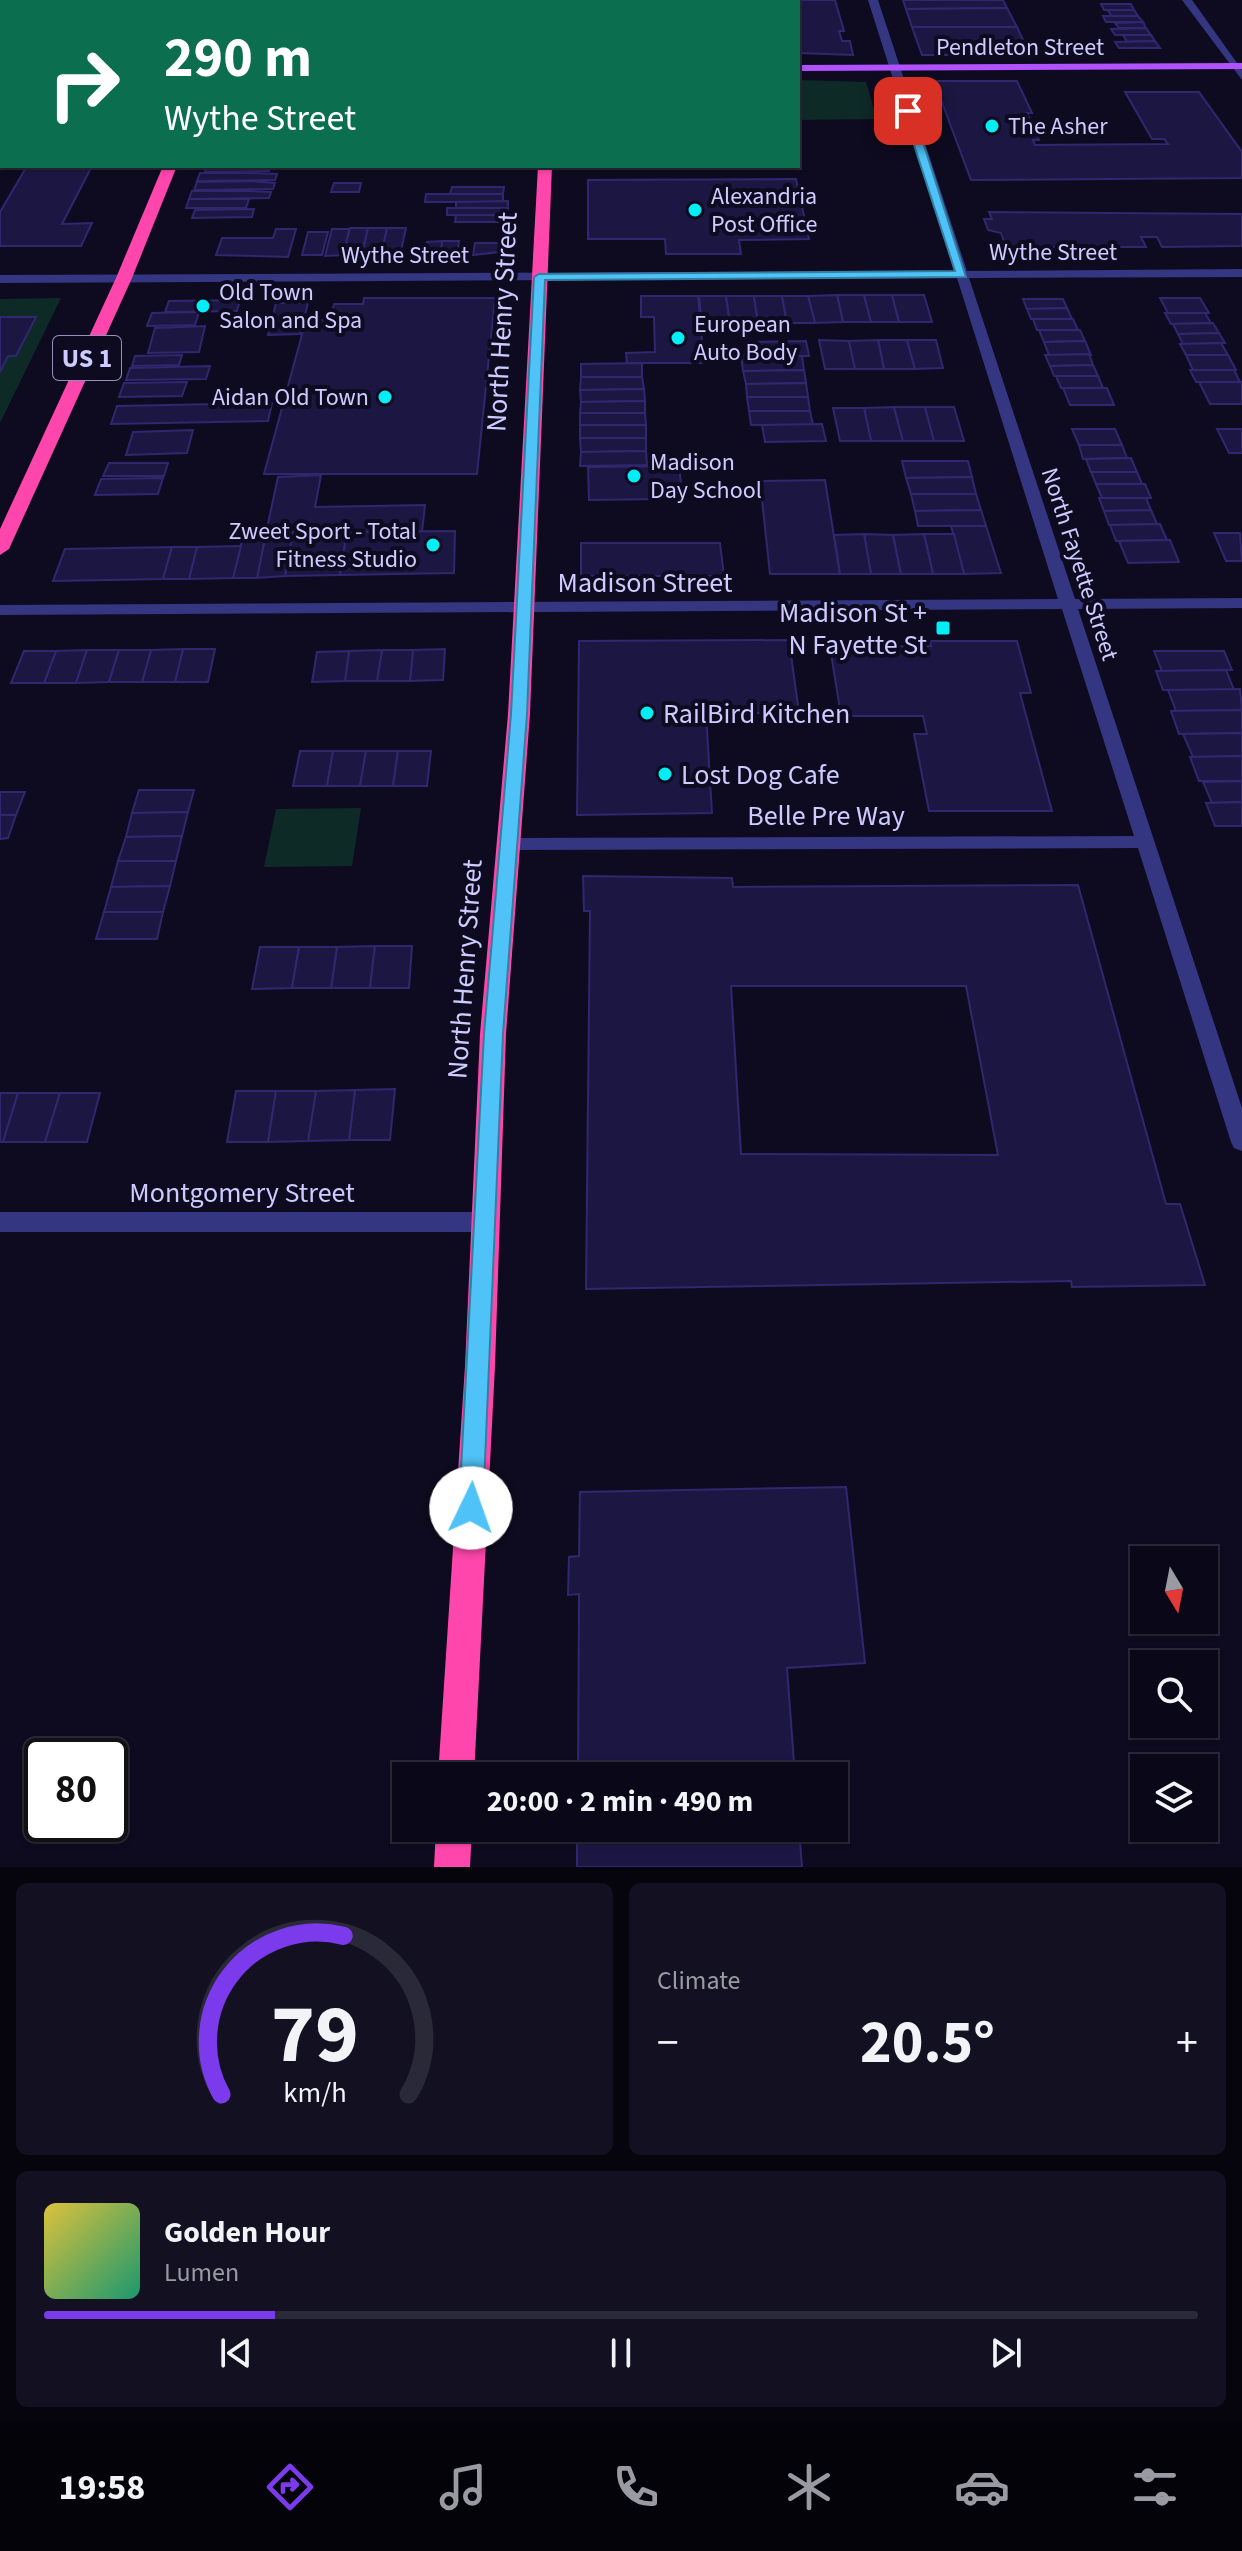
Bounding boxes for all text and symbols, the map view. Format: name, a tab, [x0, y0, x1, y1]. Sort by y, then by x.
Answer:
text: 290 m	[164, 19, 312, 98]
street label: Pendleton Street	[936, 30, 1104, 65]
icon: right	[32, 32, 136, 136]
pin	[874, 77, 942, 145]
icon: arrive	[886, 89, 930, 133]
text: Wythe Street	[164, 93, 356, 144]
place label: The Asher	[1008, 109, 1108, 144]
marker: The Asher	[983, 117, 1001, 135]
place label: Alexandria Post Office	[711, 179, 817, 242]
marker: Alexandria Post Office	[686, 201, 704, 219]
street label: North Henry Street	[476, 211, 528, 433]
street label: Wythe Street	[989, 235, 1117, 270]
street label: Wythe Street	[341, 238, 469, 273]
place label: Old Town Salon and Spa	[219, 275, 362, 338]
marker: Old Town Salon and Spa	[194, 297, 212, 315]
place label: European Auto Body	[694, 307, 797, 370]
marker: European Auto Body	[669, 329, 687, 347]
road number: US 1	[53, 336, 121, 380]
place label: Aidan Old Town	[212, 380, 369, 415]
marker: Aidan Old Town	[376, 388, 394, 406]
place label: Madison Day School	[650, 445, 762, 508]
street label: North Fayette Street	[1032, 463, 1127, 665]
marker: Madison Day School	[625, 467, 643, 485]
place label: Zweet Sport - Total Fitness Studio	[228, 514, 417, 577]
marker: Zweet Sport - Total Fitness Studio	[424, 536, 442, 554]
street label: Madison Street	[558, 563, 733, 603]
place label: Madison St + N Fayette St	[779, 593, 928, 665]
marker: Madison St + N Fayette St	[934, 619, 952, 637]
place label: RailBird Kitchen	[663, 694, 850, 734]
marker: RailBird Kitchen	[638, 704, 656, 722]
place label: Lost Dog Cafe	[681, 755, 840, 795]
marker: Lost Dog Cafe	[656, 765, 674, 783]
street label: Belle Pre Way	[747, 796, 905, 836]
street label: North Henry Street	[437, 857, 493, 1080]
street label: Montgomery Street	[129, 1173, 355, 1213]
position arrow	[429, 1466, 513, 1550]
north arrow	[1130, 1546, 1218, 1634]
map controls	[1130, 1546, 1218, 1842]
button: search	[1130, 1650, 1218, 1738]
speed limit sign: 80	[24, 1738, 128, 1842]
button: layers	[1130, 1754, 1218, 1842]
text: 20:00 · 2 min · 490 m	[487, 1780, 753, 1823]
text: Climate	[657, 1962, 741, 1999]
text: 79	[271, 1976, 358, 2094]
text: 20.5°	[860, 2001, 995, 2086]
text: −	[657, 2012, 679, 2075]
text: +	[1176, 2012, 1198, 2075]
text: km/h	[283, 2073, 346, 2113]
text: Golden Hour	[164, 2211, 330, 2254]
text: Lumen	[164, 2254, 239, 2291]
icon: previous	[214, 2331, 258, 2375]
icon: pause	[599, 2331, 643, 2375]
icon: next	[984, 2331, 1028, 2375]
icon: directions	[262, 2459, 318, 2515]
icon: music	[435, 2459, 491, 2515]
icon: phone	[608, 2459, 664, 2515]
icon: climate	[781, 2459, 837, 2515]
icon: car	[954, 2459, 1010, 2515]
icon: filters	[1127, 2459, 1183, 2515]
text: 19:58	[59, 2462, 145, 2513]

